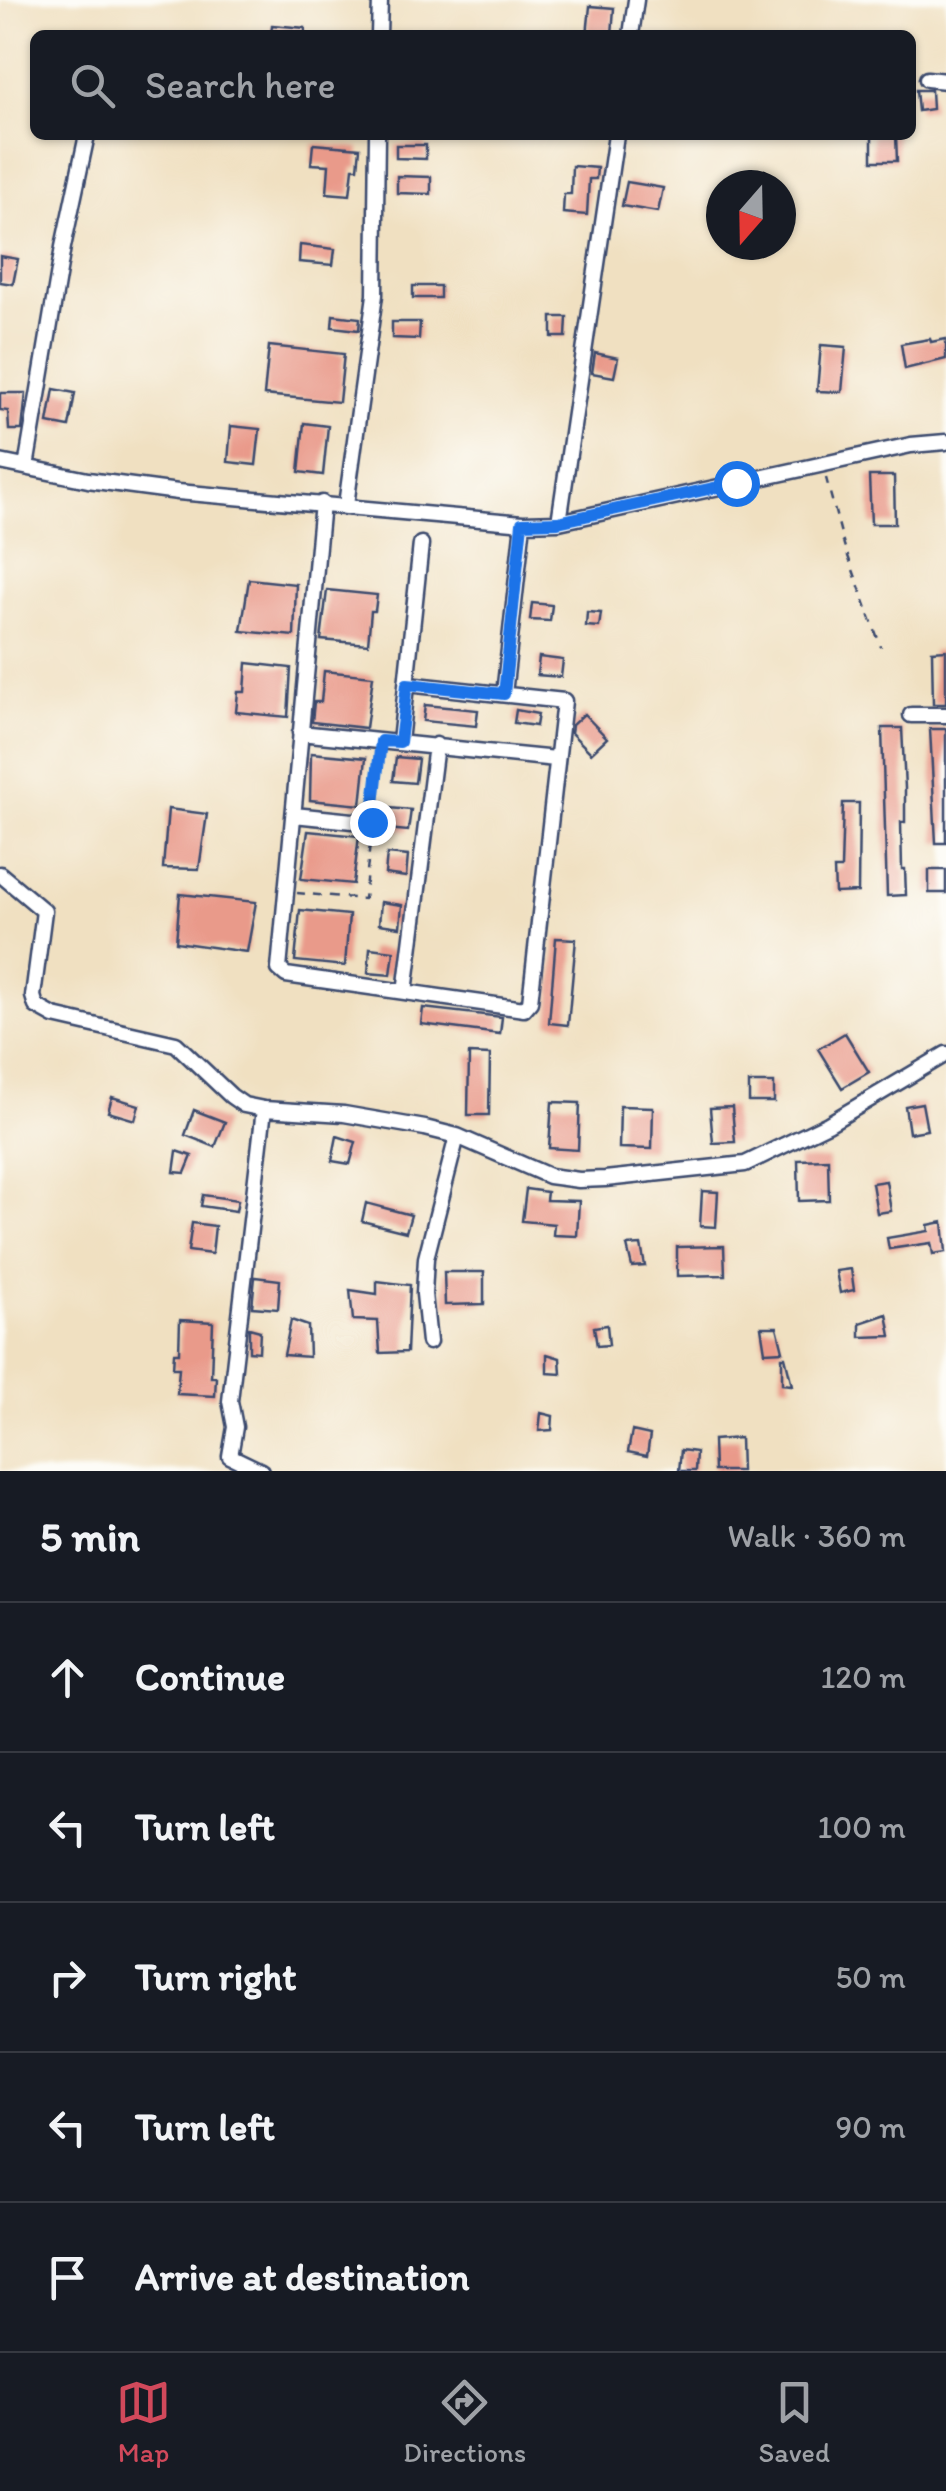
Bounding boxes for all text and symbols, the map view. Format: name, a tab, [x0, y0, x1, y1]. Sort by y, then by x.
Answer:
search box	[30, 30, 916, 140]
icon: search	[65, 58, 120, 113]
text: Search here	[145, 62, 336, 108]
north arrow	[706, 170, 796, 260]
route start	[714, 461, 760, 507]
route end	[350, 800, 396, 846]
text: 5 min	[40, 1511, 140, 1562]
text: Walk · 360 m	[727, 1517, 906, 1555]
icon: ahead	[40, 1650, 95, 1705]
text: Continue	[135, 1654, 285, 1700]
text: 120 m	[820, 1658, 906, 1696]
icon: left	[40, 1800, 95, 1855]
text: Turn left	[135, 1804, 275, 1850]
text: 100 m	[818, 1808, 906, 1846]
icon: right	[40, 1950, 95, 2005]
text: Turn right	[135, 1954, 297, 2000]
text: 50 m	[835, 1958, 906, 1996]
icon: left	[40, 2100, 95, 2155]
text: Turn left	[135, 2104, 275, 2150]
text: 90 m	[835, 2108, 906, 2146]
icon: arrive	[40, 2250, 95, 2305]
text: Arrive at destination	[135, 2254, 470, 2300]
tab: Map	[116, 2375, 171, 2469]
tab: Directions	[403, 2375, 526, 2469]
tab: Saved	[758, 2375, 830, 2469]

